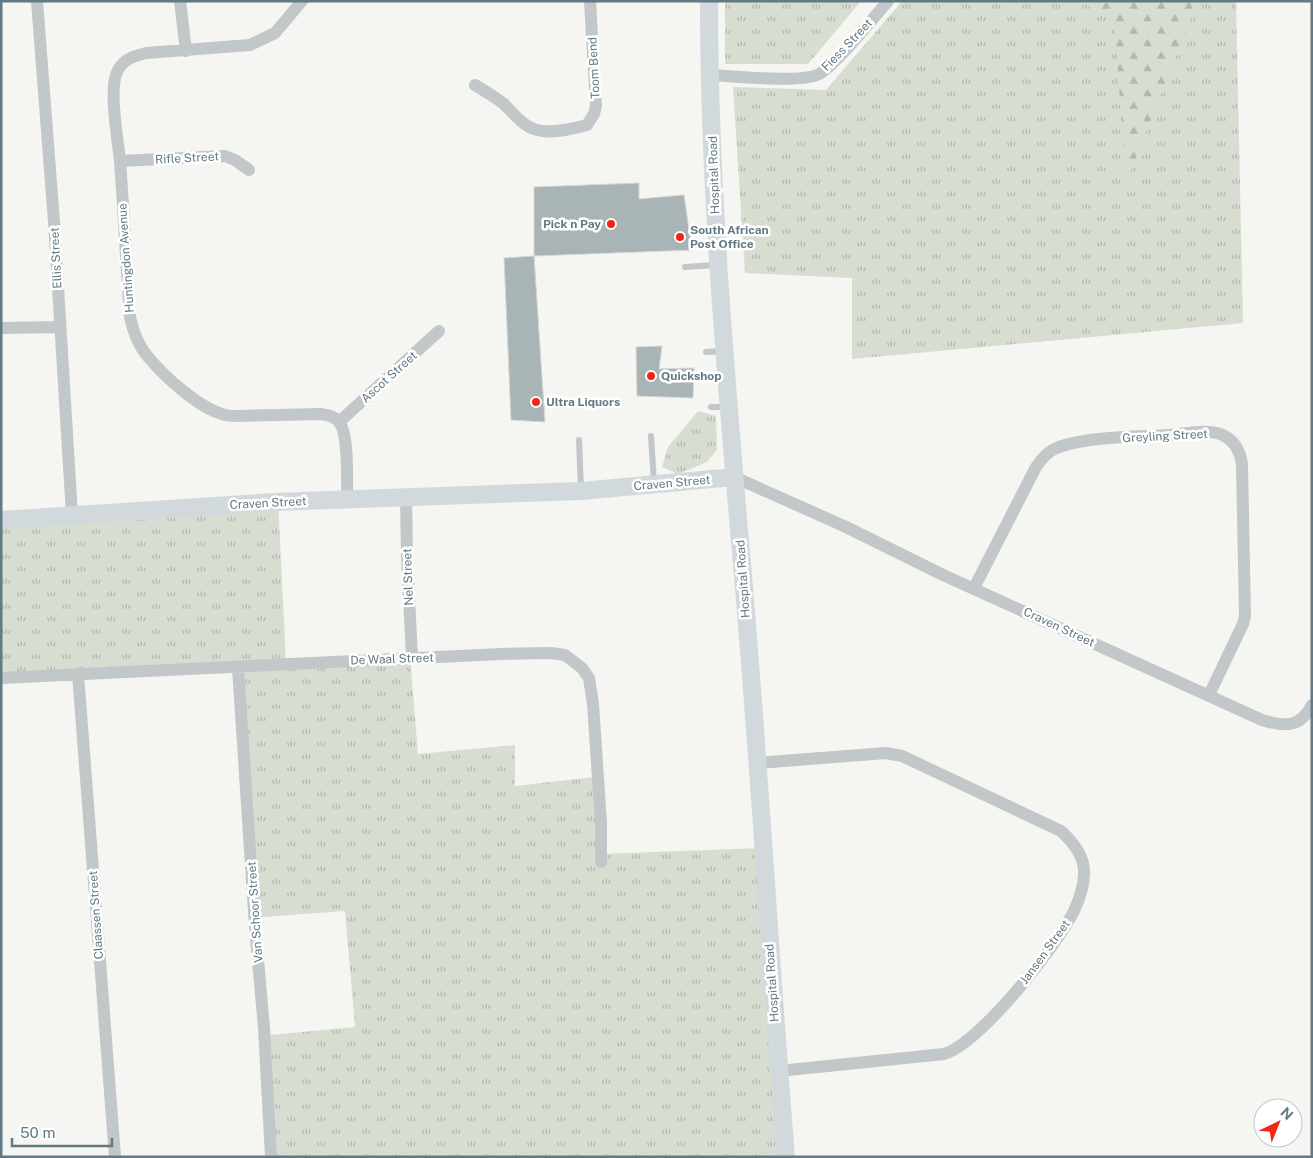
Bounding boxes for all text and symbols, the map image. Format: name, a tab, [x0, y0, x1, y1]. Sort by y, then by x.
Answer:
street label: Fiess Street	[819, 16, 876, 74]
street label: Toom Bend	[585, 37, 603, 99]
street label: Hospital Road	[706, 136, 722, 214]
street label: Rifle Street	[155, 149, 220, 167]
street label: Huntingdon Avenue	[115, 203, 137, 313]
place label: Pick n Pay	[543, 217, 601, 231]
marker: Pick n Pay	[605, 218, 617, 230]
place label: South African Post Office	[690, 223, 769, 251]
street label: Ellis Street	[47, 227, 65, 289]
marker: South African Post Office	[674, 231, 686, 243]
street label: Ascot Street	[358, 348, 420, 406]
place label: Quickshop	[661, 369, 722, 383]
marker: Quickshop	[645, 370, 657, 382]
place label: Ultra Liquors	[546, 395, 620, 409]
marker: Ultra Liquors	[530, 396, 542, 408]
street label: Greyling Street	[1122, 427, 1208, 445]
street label: Craven Street	[633, 473, 711, 493]
street label: Craven Street	[229, 494, 307, 512]
street label: Hospital Road	[733, 539, 753, 619]
street label: Nel Street	[400, 548, 416, 606]
street label: Craven Street	[1021, 604, 1097, 650]
street label: De Waal Street	[350, 651, 434, 667]
street label: Van Schoor Street	[244, 860, 266, 963]
street label: Claassen Street	[86, 870, 106, 960]
street label: Jansen Street	[1017, 917, 1073, 987]
street label: Hospital Road	[762, 943, 782, 1023]
north arrow	[1253, 1098, 1303, 1148]
text: N	[1277, 1104, 1296, 1123]
scale bar	[12, 1116, 112, 1148]
text: 50 m	[20, 1124, 55, 1141]

